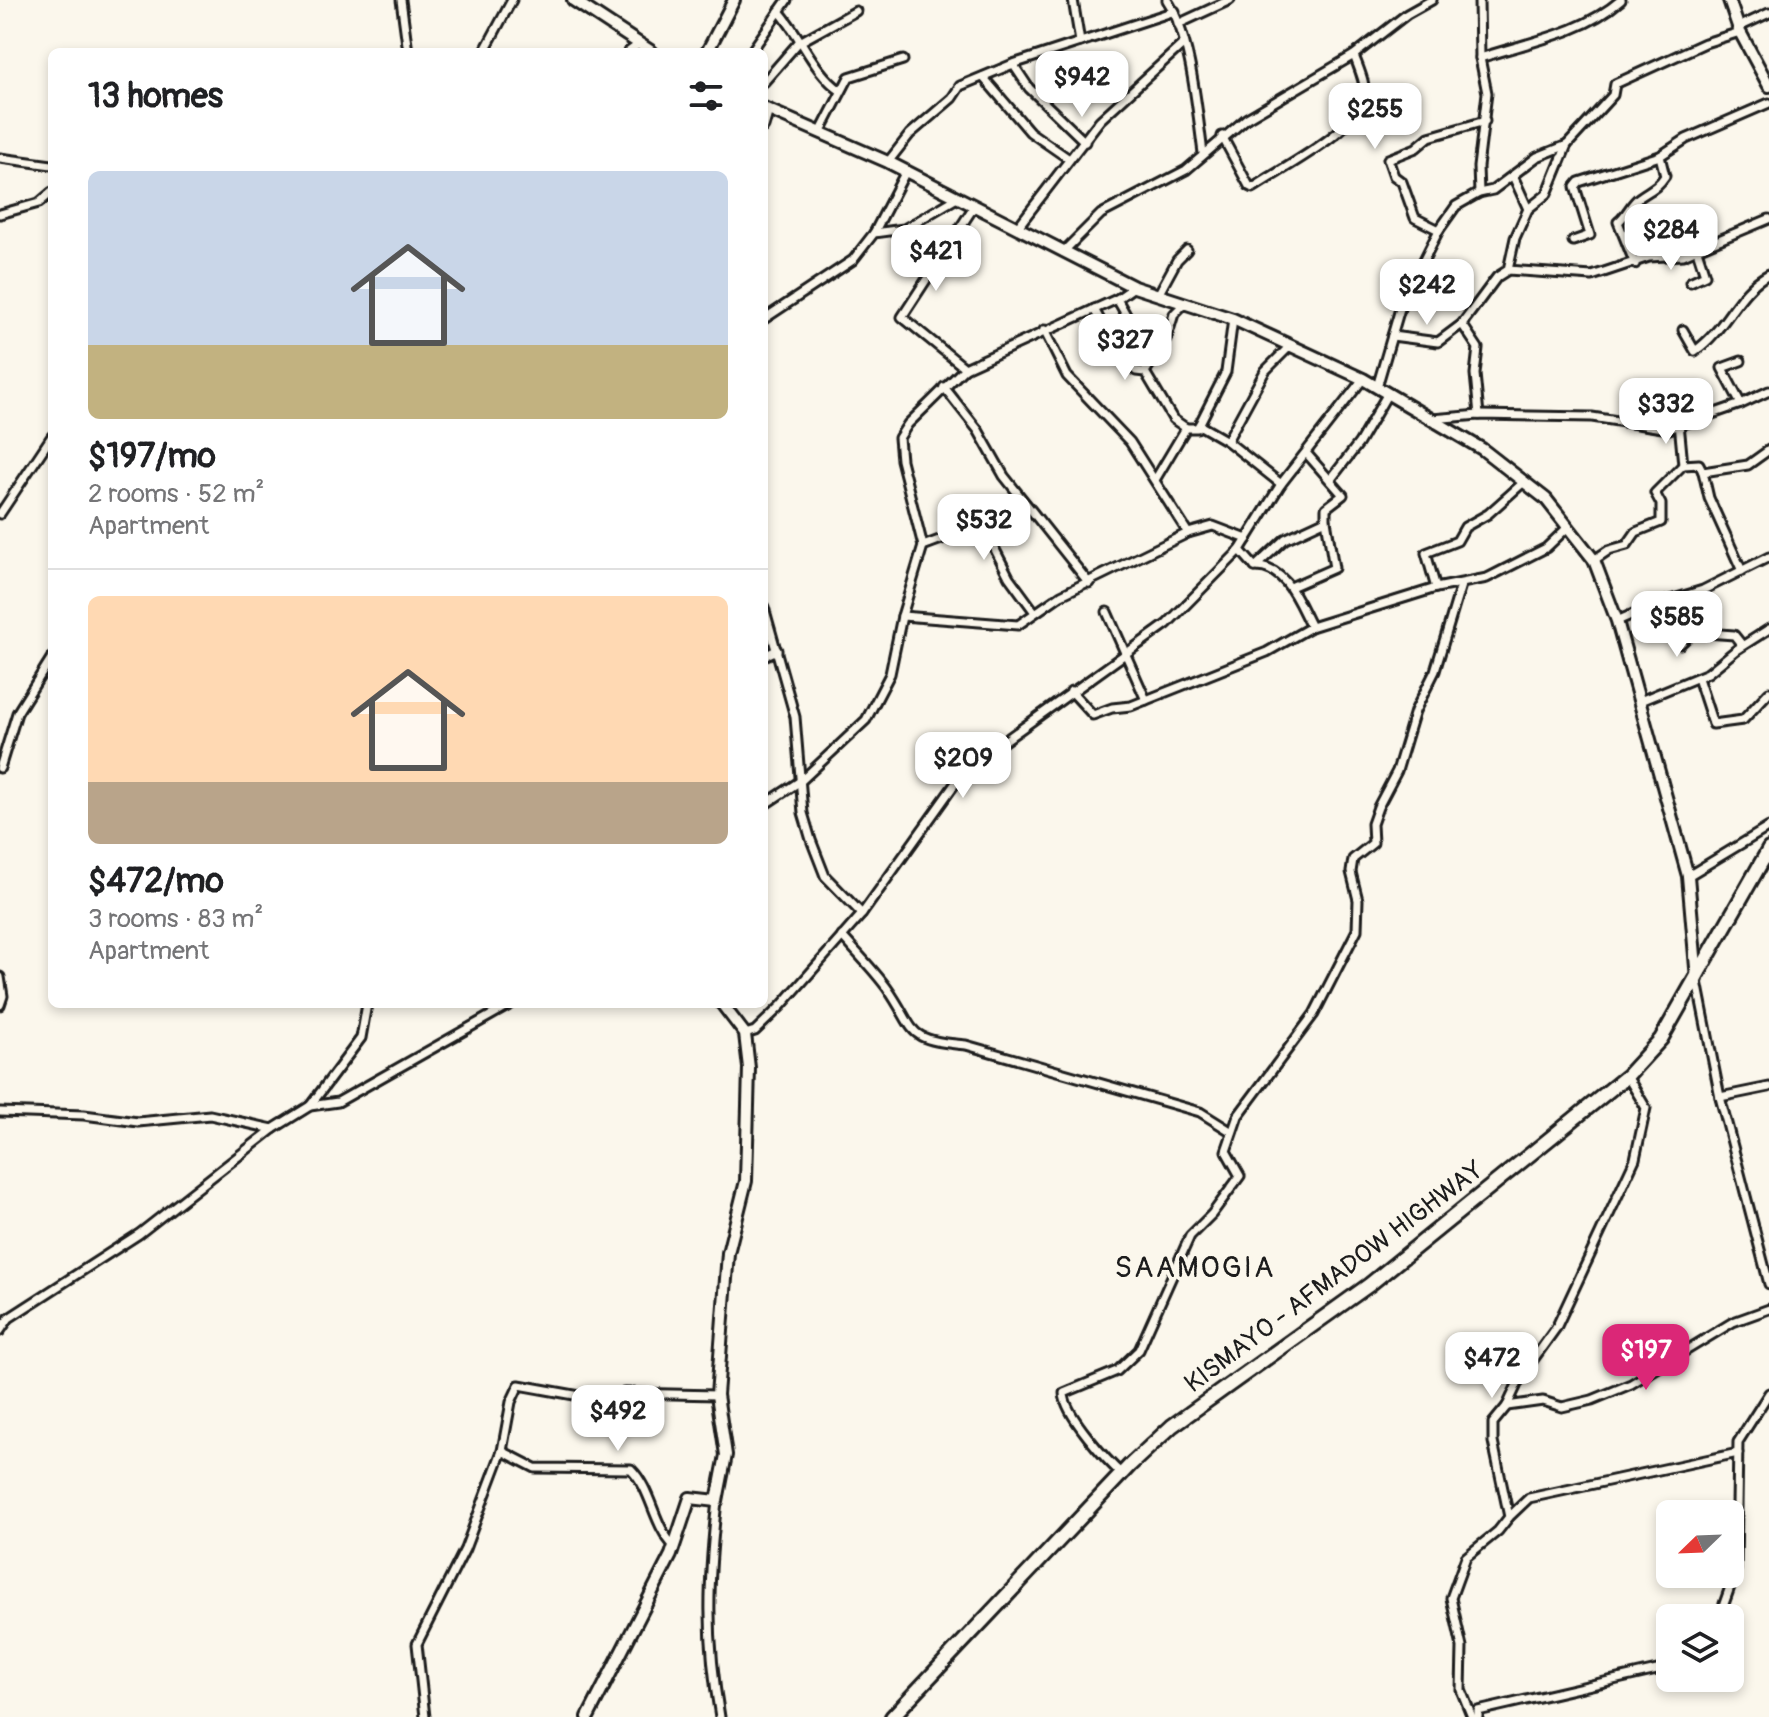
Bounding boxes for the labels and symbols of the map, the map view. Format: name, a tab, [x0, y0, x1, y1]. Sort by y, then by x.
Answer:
pin: $942	[1035, 51, 1129, 119]
pin: $255	[1328, 83, 1422, 151]
pin: $284	[1624, 204, 1718, 272]
pin: $421	[889, 225, 983, 293]
pin: $242	[1380, 259, 1474, 327]
pin: $327	[1078, 314, 1172, 382]
pin: $332	[1619, 378, 1713, 446]
pin: $532	[937, 494, 1031, 562]
pin: $585	[1630, 591, 1724, 659]
pin: $209	[916, 732, 1010, 800]
street label: KISMAYO - AFMADOW HIGHWAY	[1178, 1154, 1490, 1400]
district label: SAAMOGIA	[1115, 1249, 1275, 1286]
pin: $197	[1599, 1324, 1693, 1392]
pin: $472	[1445, 1332, 1539, 1400]
pin: $492	[571, 1385, 665, 1453]
north arrow	[1656, 1500, 1744, 1588]

